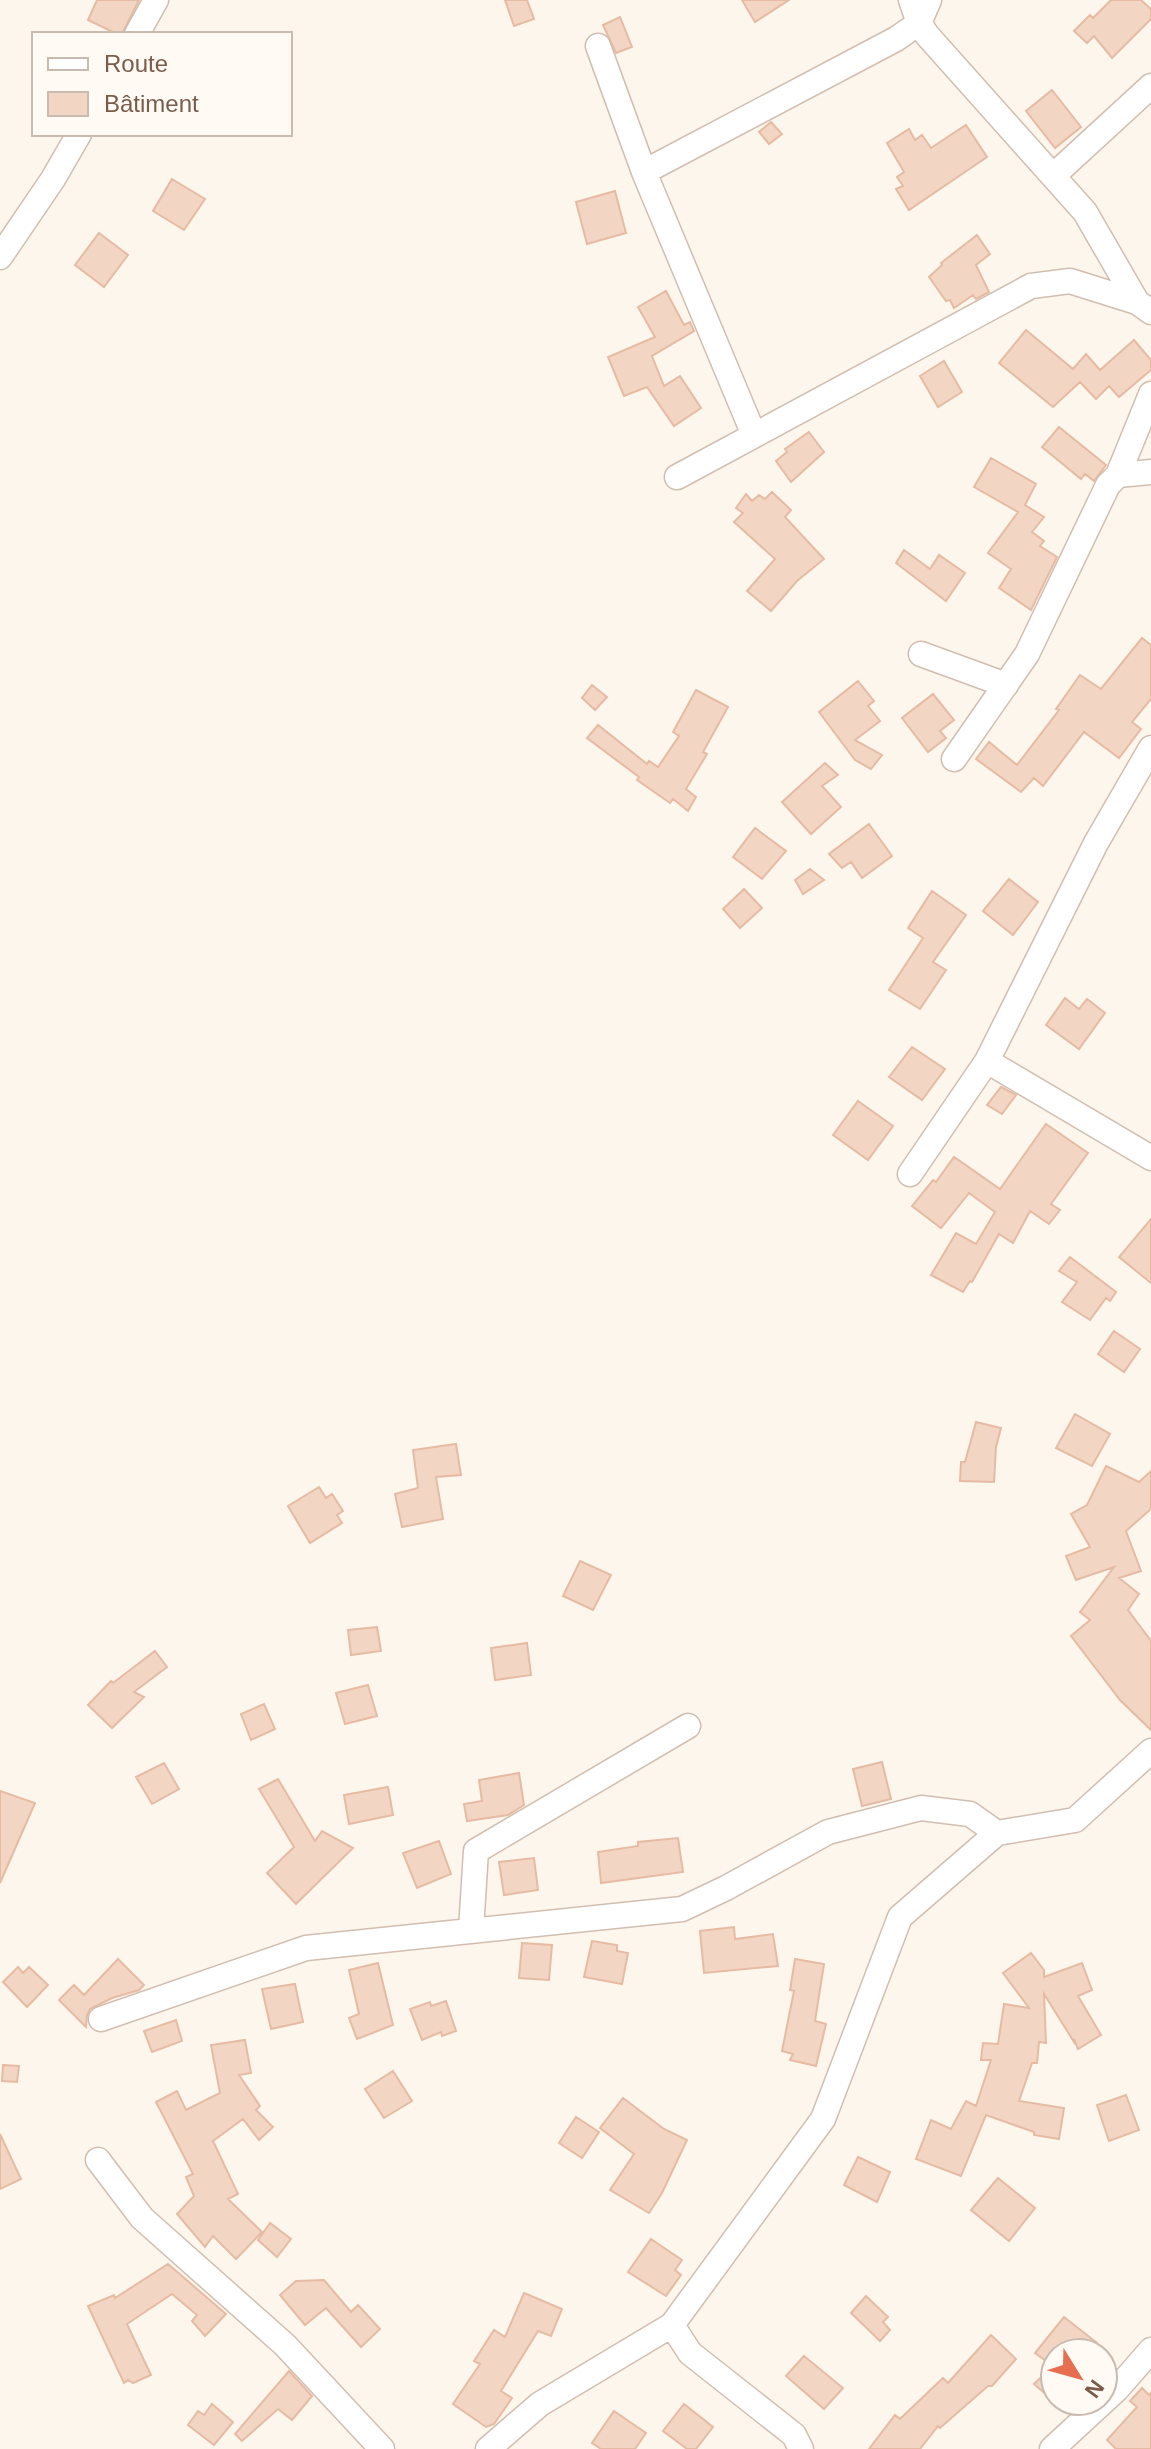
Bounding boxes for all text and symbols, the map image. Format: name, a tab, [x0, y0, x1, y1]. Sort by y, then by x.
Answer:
legend	[32, 32, 292, 136]
text: Route	[104, 50, 168, 77]
text: Bâtiment	[104, 90, 199, 117]
north arrow	[1039, 2337, 1119, 2417]
text: N	[1080, 2375, 1109, 2403]

